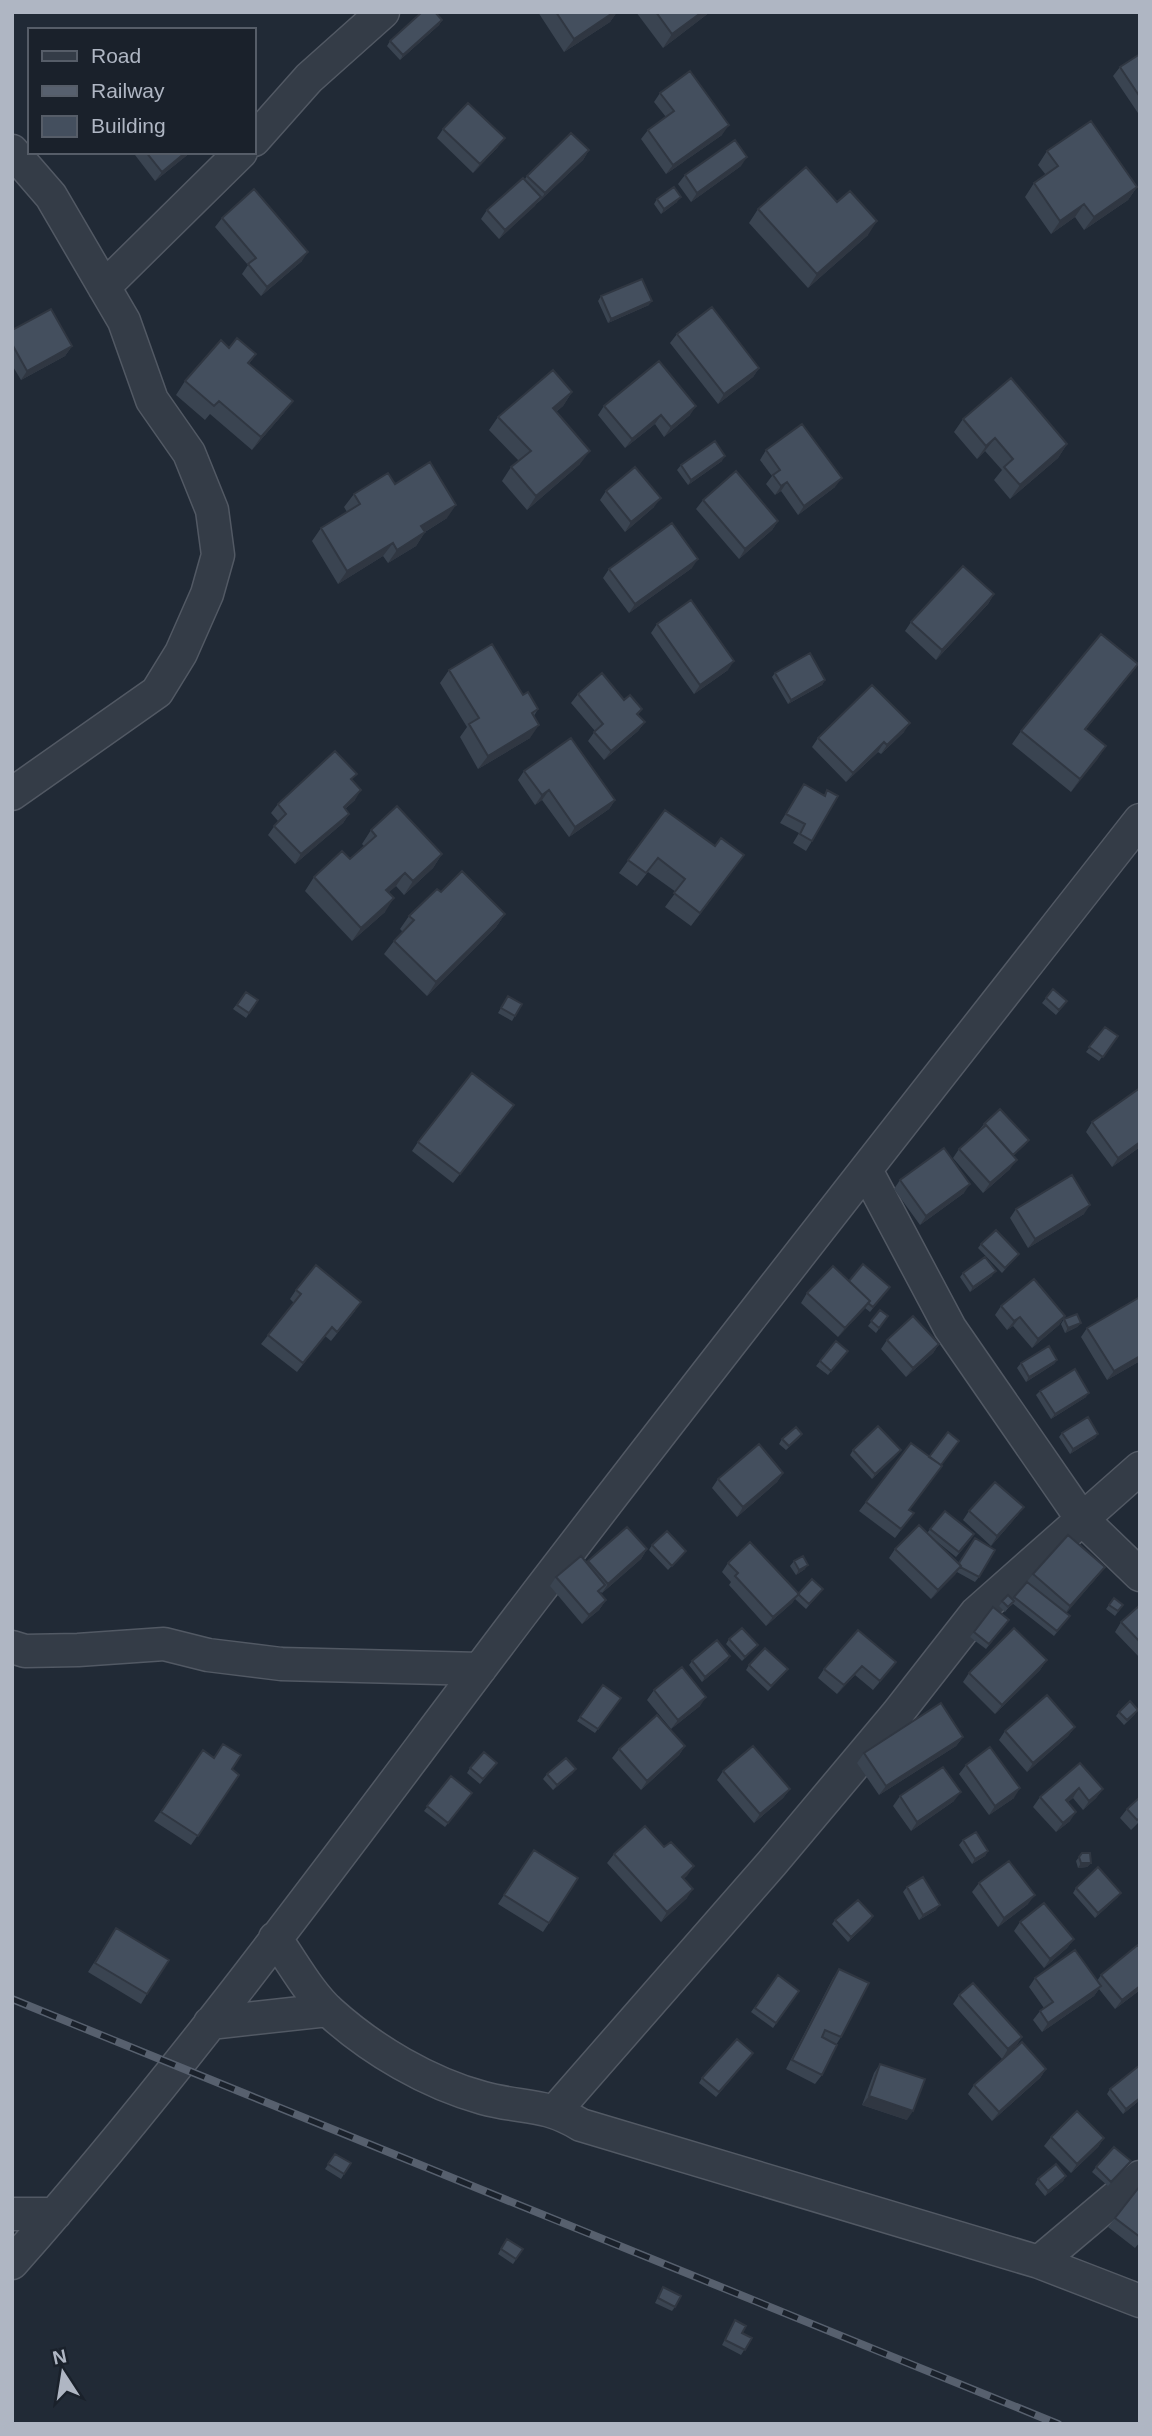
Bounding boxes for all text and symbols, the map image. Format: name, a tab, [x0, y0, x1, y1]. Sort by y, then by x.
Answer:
legend	[28, 28, 256, 154]
text: Road	[91, 44, 141, 67]
text: Railway	[91, 79, 165, 102]
text: Building	[91, 114, 166, 137]
north arrow	[28, 2338, 98, 2408]
text: N	[51, 2345, 68, 2369]

